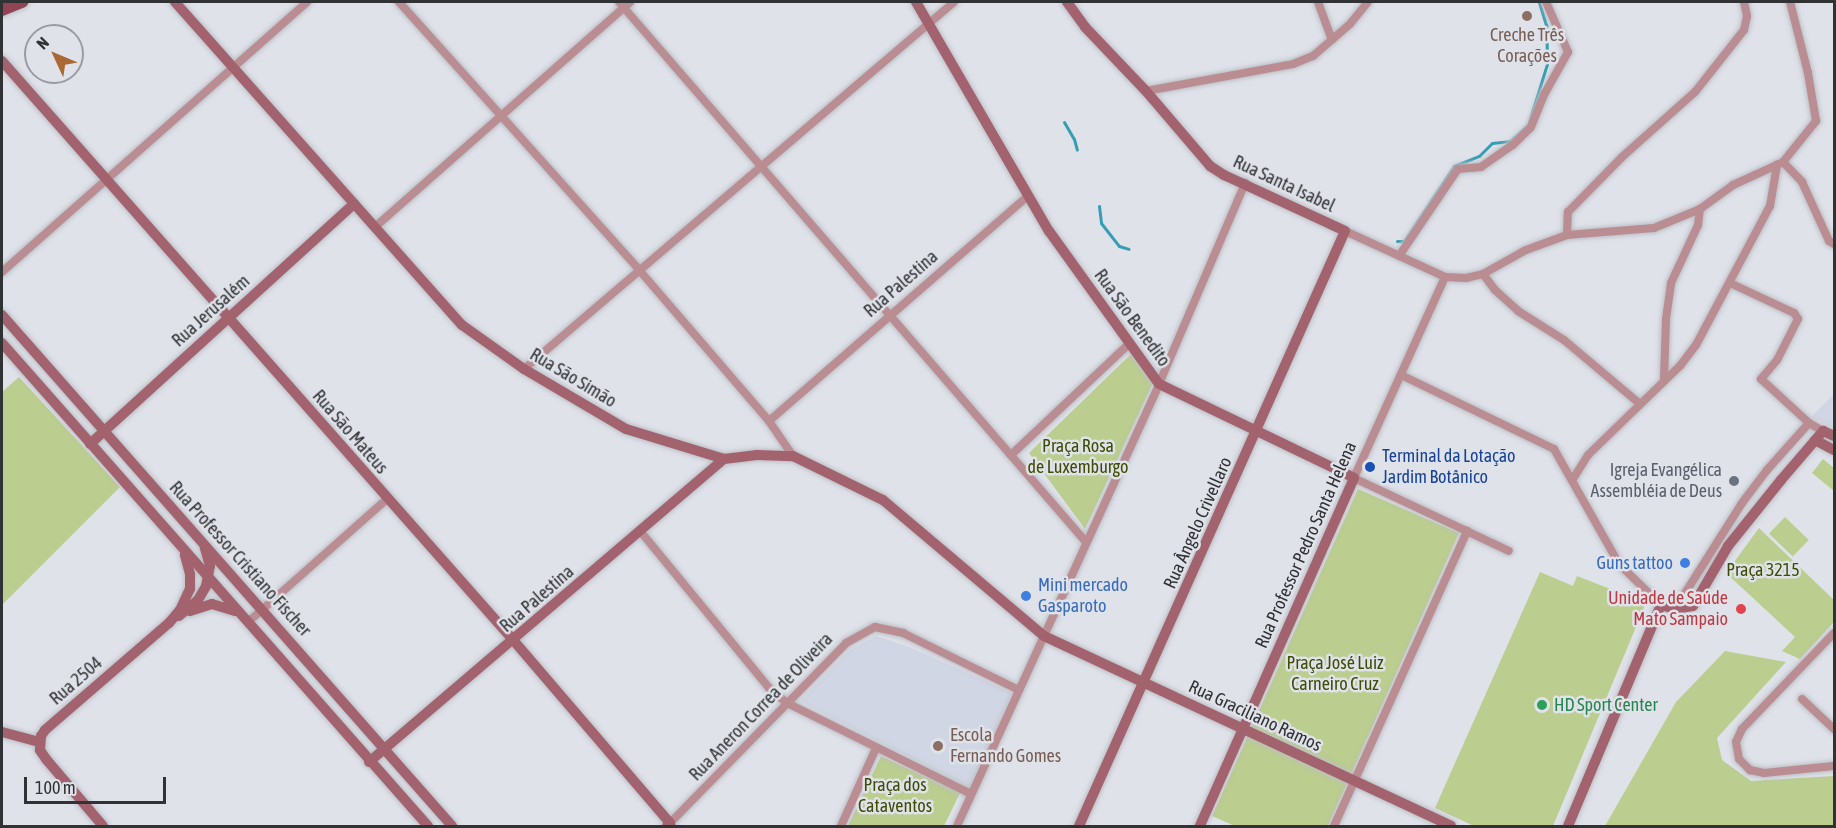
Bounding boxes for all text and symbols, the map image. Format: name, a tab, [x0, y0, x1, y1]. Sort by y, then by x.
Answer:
marker: Creche Três Corações	[1520, 9, 1534, 23]
north arrow	[24, 24, 84, 84]
place label: Creche Três Corações	[1490, 25, 1564, 68]
text: N	[33, 33, 52, 53]
street label: Rua Santa Isabel	[1230, 151, 1338, 217]
street label: Rua Palestina	[860, 246, 942, 322]
street label: Rua São Benedito	[1089, 265, 1175, 371]
street label: Rua Jerusalém	[168, 271, 254, 351]
street label: Rua São Simão	[526, 344, 620, 412]
street label: Rua São Mateus	[308, 386, 392, 478]
park label: Praça Rosa de Luxemburgo	[1028, 436, 1128, 478]
street label: Rua Professor Pedro Santa Helena	[1251, 438, 1361, 652]
place label: Terminal da Lotação Jardim Botânico	[1382, 446, 1516, 488]
street label: Rua Ângelo Crivellaro	[1159, 454, 1237, 592]
marker: Terminal da Lotação Jardim Botânico	[1363, 460, 1377, 474]
place label: Igreja Evangélica Assembléia de Deus	[1591, 460, 1722, 502]
marker: Igreja Evangélica Assembléia de Deus	[1727, 474, 1741, 488]
street label: Rua Professor Cristiano Fischer	[165, 477, 315, 641]
place label: Guns tattoo	[1597, 552, 1673, 574]
marker: Guns tattoo	[1678, 556, 1692, 570]
park label: Praça 3215	[1726, 559, 1800, 581]
street label: Rua Palestina	[496, 561, 578, 637]
place label: Mini mercado Gasparoto	[1038, 575, 1128, 618]
place label: Unidade de Saúde Mato Sampaio	[1608, 588, 1728, 630]
marker: Mini mercado Gasparoto	[1019, 589, 1033, 603]
marker: Unidade de Saúde Mato Sampaio	[1732, 600, 1750, 618]
street label: Rua Aneron Correa de Oliveira	[685, 629, 837, 785]
street label: Rua 2504	[45, 652, 107, 710]
park label: Praça José Luiz Carneiro Cruz	[1286, 653, 1384, 696]
street label: Rua Graciliano Ramos	[1185, 676, 1325, 756]
place label: HD Sport Center	[1554, 694, 1658, 716]
marker: HD Sport Center	[1535, 698, 1549, 712]
place label: Escola Fernando Gomes	[950, 725, 1061, 768]
marker: Escola Fernando Gomes	[931, 739, 945, 753]
scale bar	[27, 765, 170, 803]
park label: Praça dos Cataventos	[858, 775, 932, 818]
text: 100 m	[35, 777, 76, 798]

